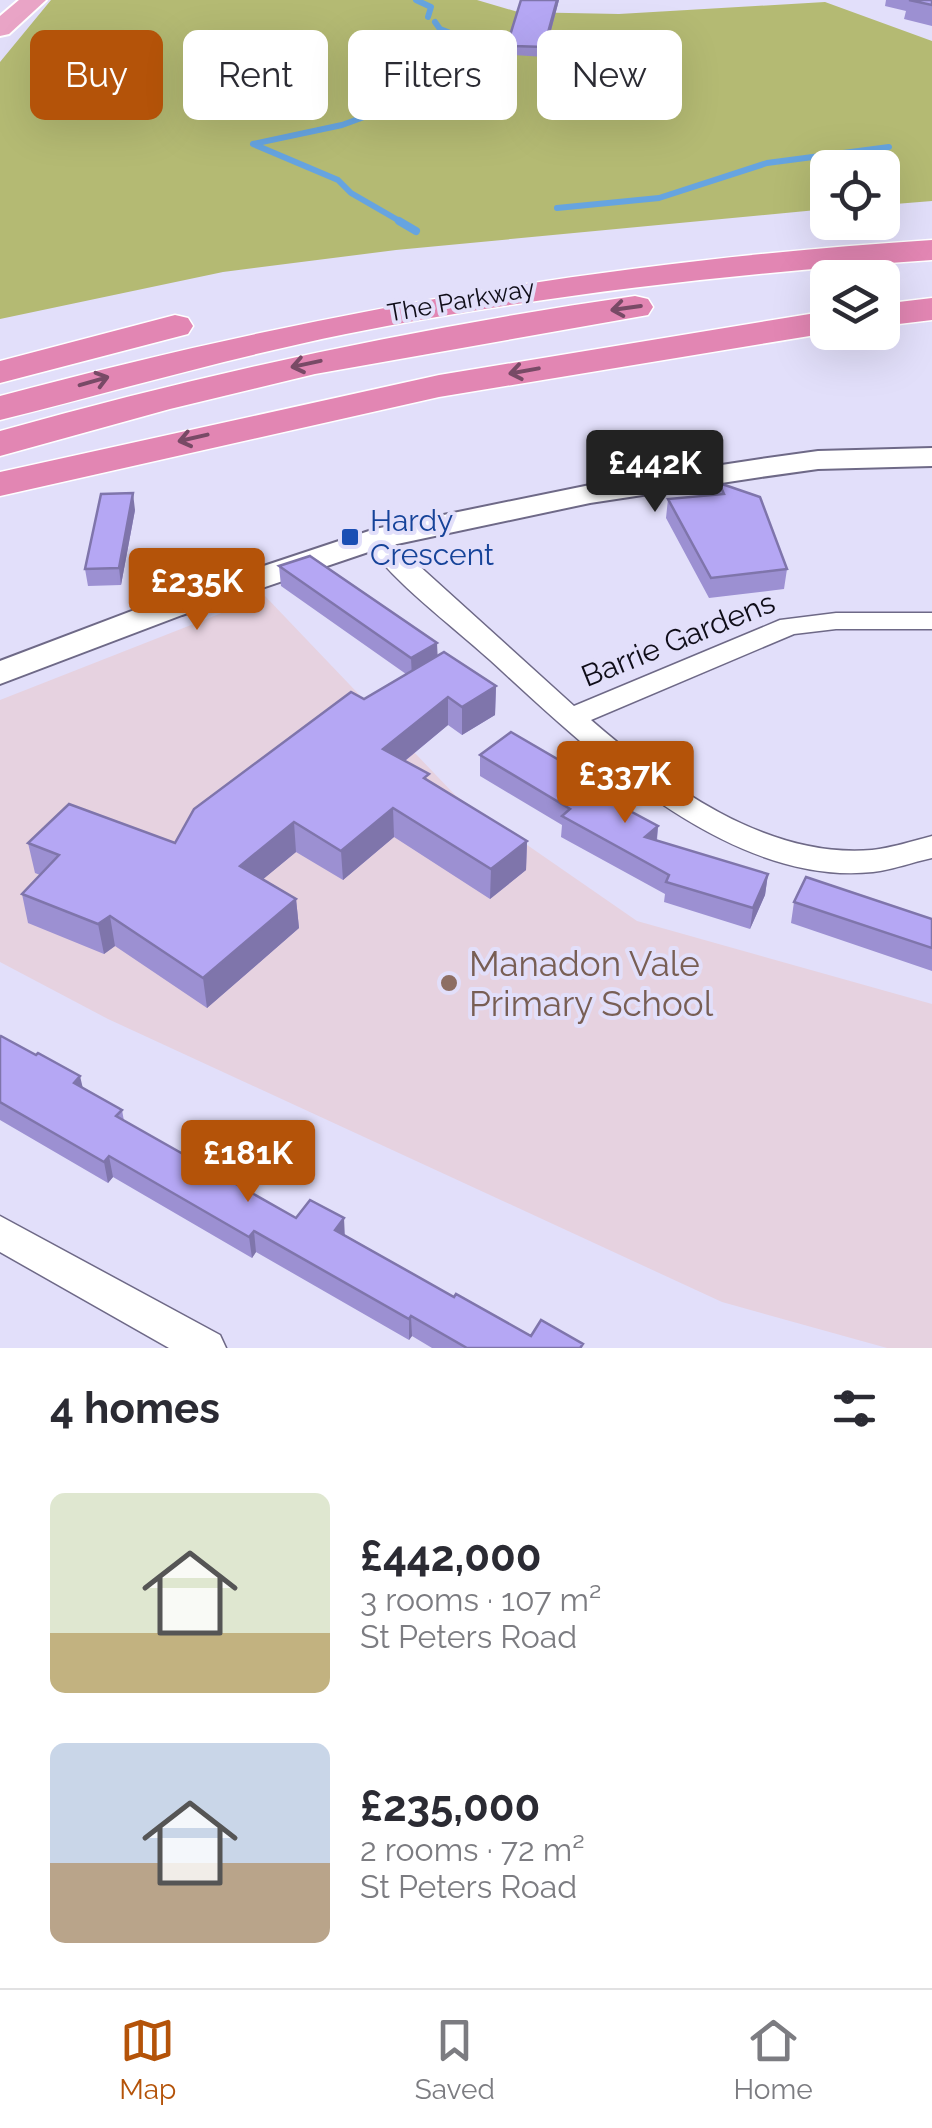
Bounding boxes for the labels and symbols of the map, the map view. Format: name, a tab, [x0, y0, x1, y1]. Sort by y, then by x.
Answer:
street label: The Parkway	[385, 272, 537, 328]
one-way arrow	[610, 299, 643, 318]
one-way arrow	[291, 356, 323, 375]
one-way arrow	[509, 362, 541, 381]
one-way arrow	[78, 371, 109, 389]
one-way arrow	[178, 430, 210, 448]
pin: £442K	[585, 430, 725, 515]
place label: Hardy Crescent	[370, 503, 494, 572]
marker: Hardy Crescent	[339, 526, 361, 548]
pin: £235K	[127, 548, 267, 633]
street label: Barrie Gardens	[576, 584, 780, 694]
pin: £337K	[555, 741, 695, 826]
place label: Manadon Vale Primary School	[469, 943, 714, 1024]
marker: Manadon Vale Primary School	[438, 972, 460, 994]
pin: £181K	[178, 1120, 318, 1205]

